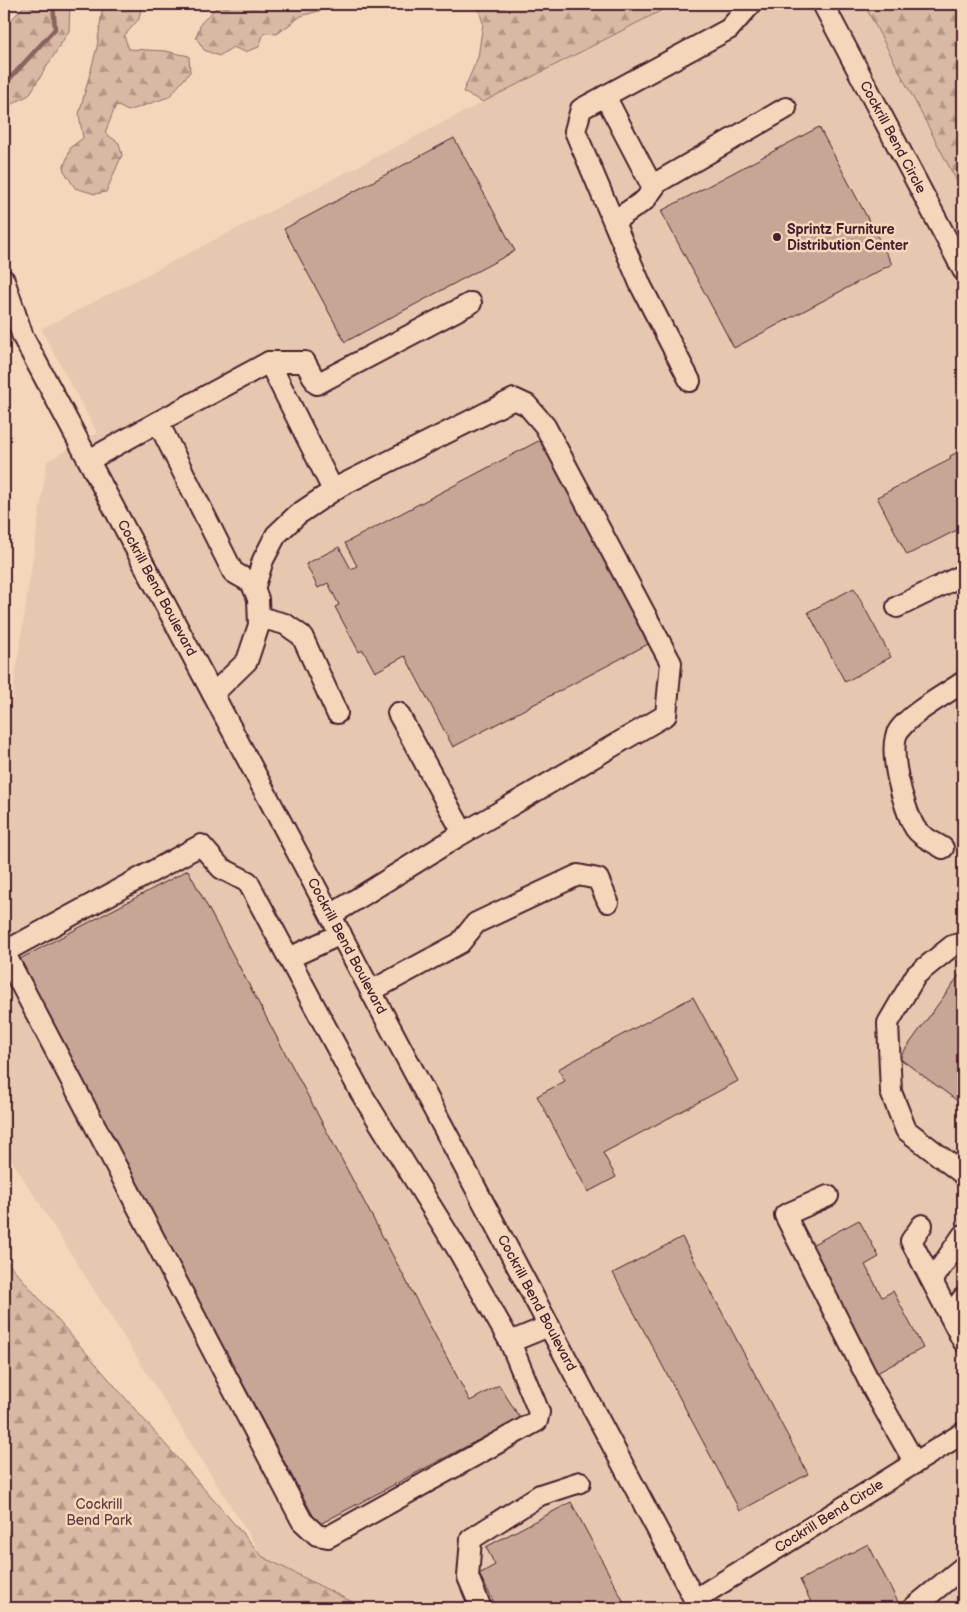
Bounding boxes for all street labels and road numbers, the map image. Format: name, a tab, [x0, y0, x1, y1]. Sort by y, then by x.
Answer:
street label: Cockrill Bend Circle	[856, 78, 930, 196]
street label: Cockrill Bend Boulevard	[114, 517, 200, 659]
street label: Cockrill Bend Boulevard	[304, 875, 390, 1017]
street label: Cockrill Bend Boulevard	[494, 1232, 580, 1374]
street label: Cockrill Bend Circle	[772, 1476, 886, 1556]

